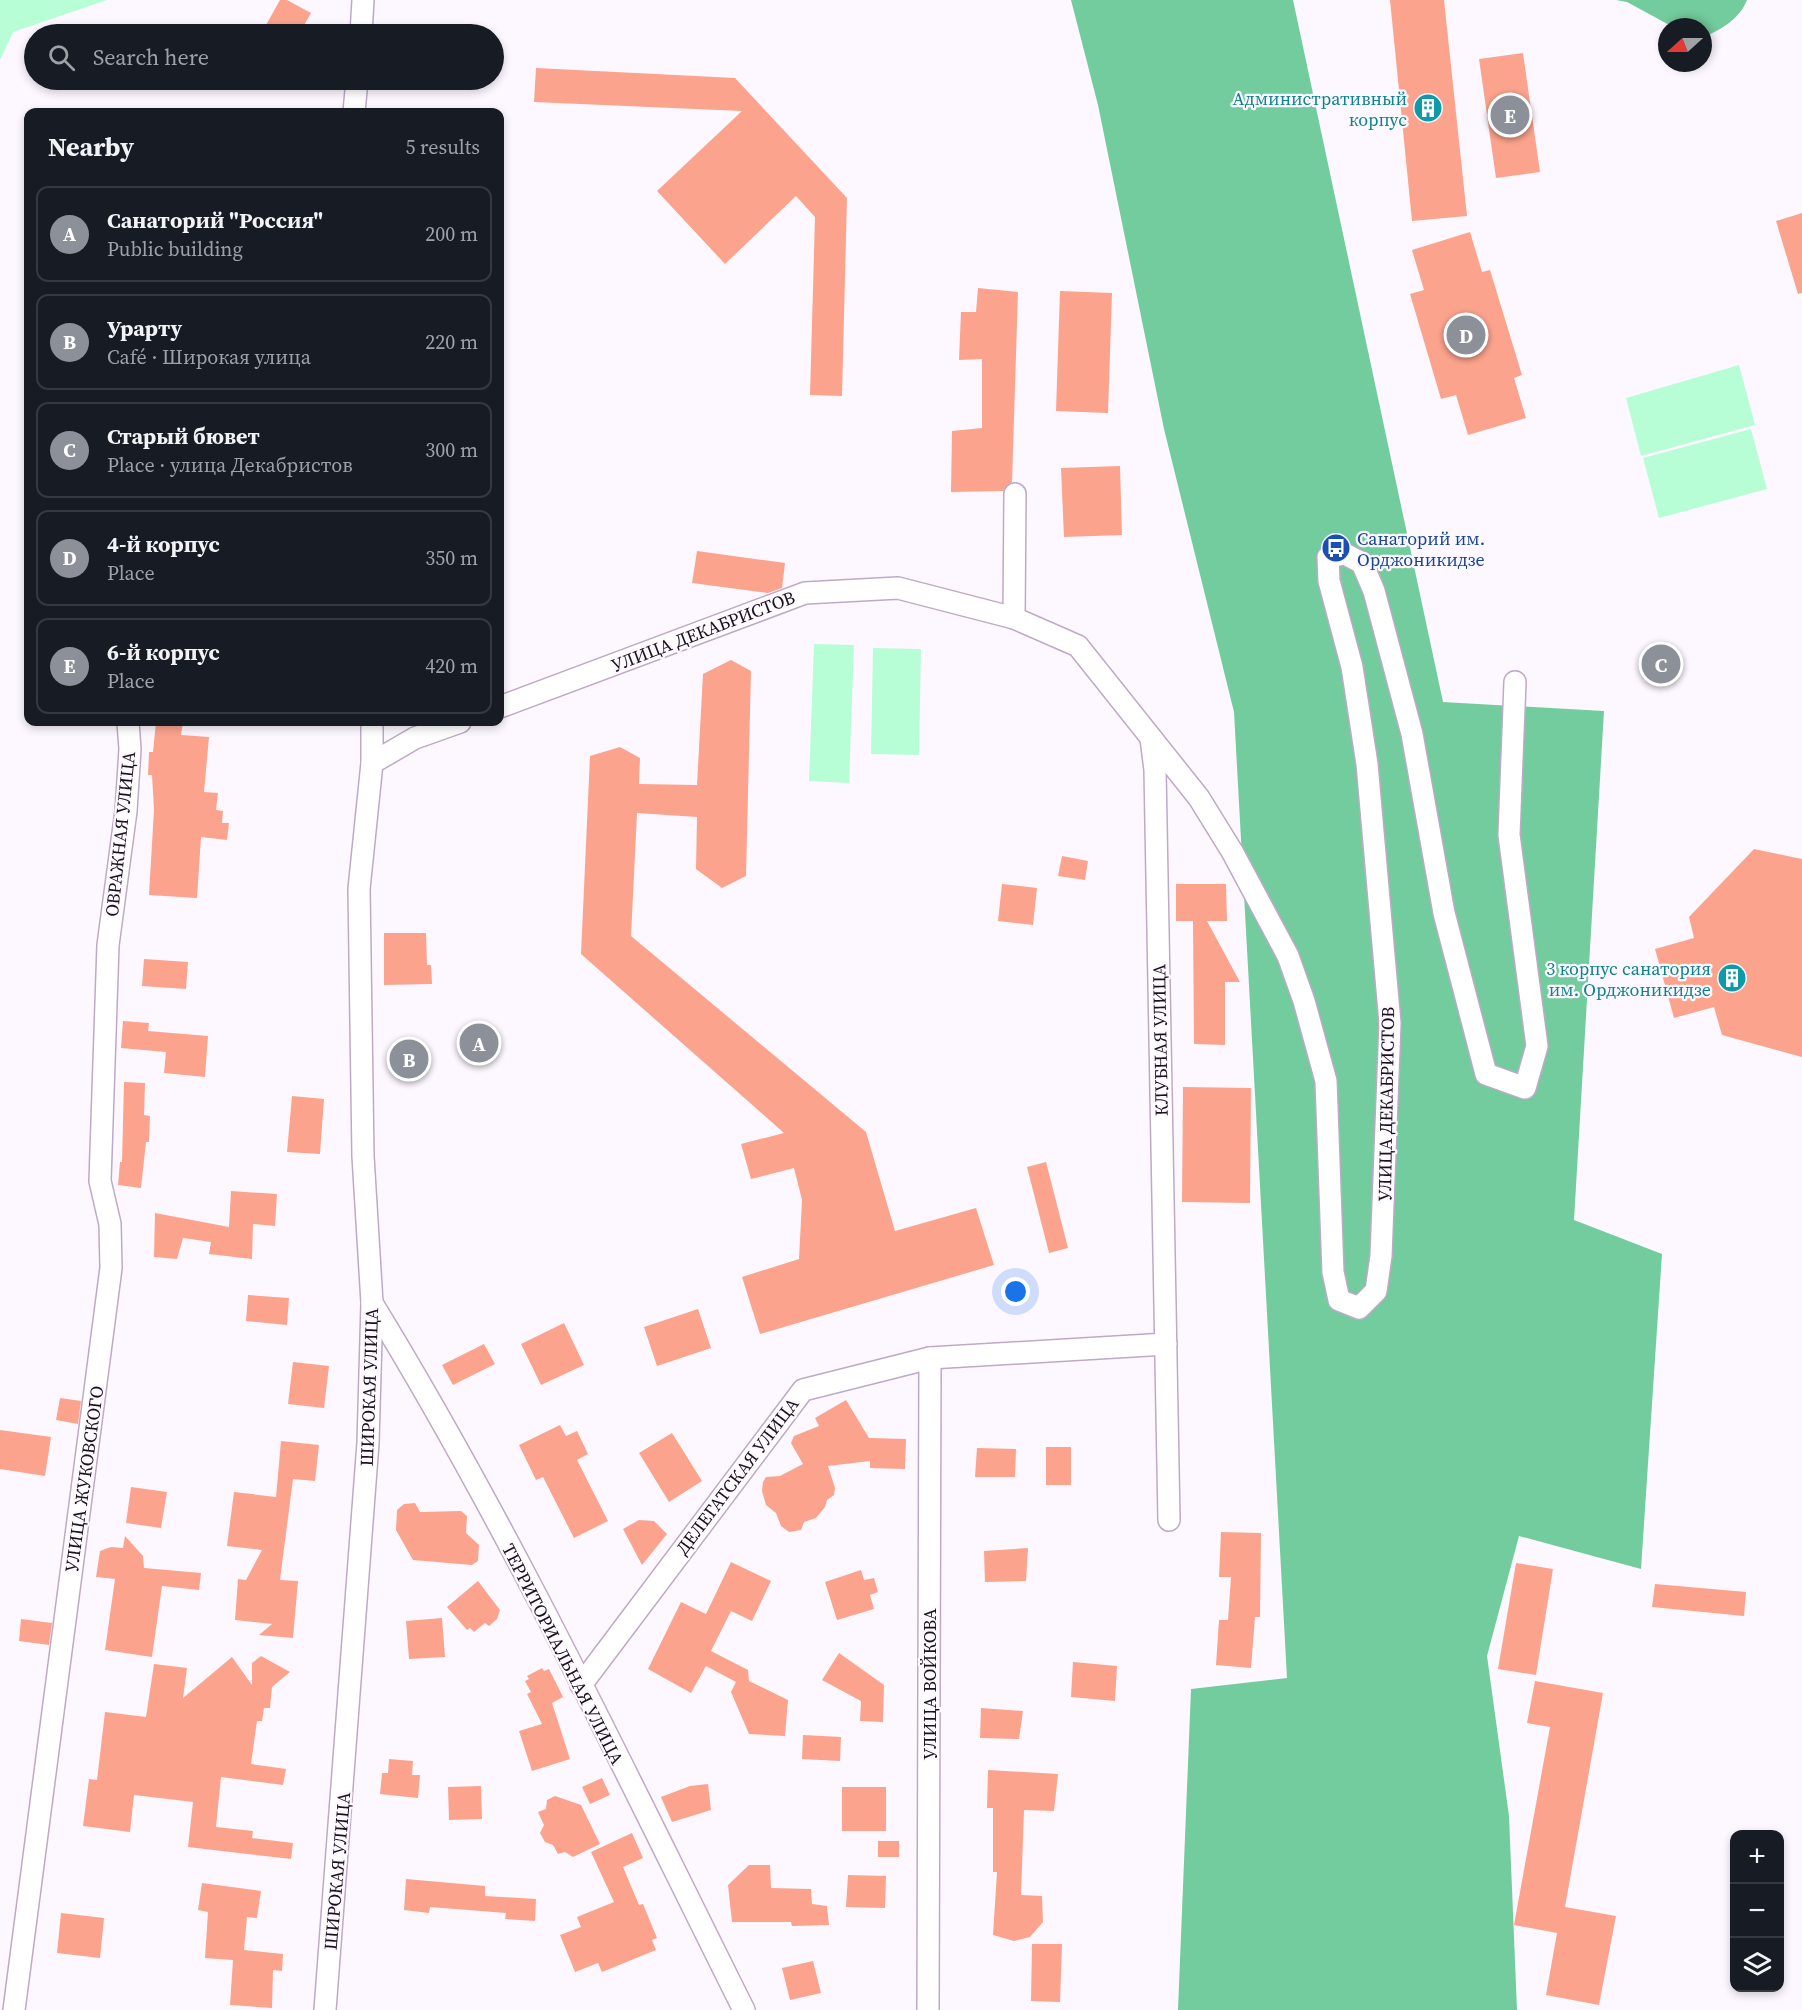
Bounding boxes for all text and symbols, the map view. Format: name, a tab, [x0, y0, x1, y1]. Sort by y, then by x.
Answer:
north arrow	[1658, 18, 1712, 72]
search box	[24, 24, 504, 90]
icon: search	[45, 41, 78, 74]
text: Search here	[93, 42, 209, 72]
place label: Административный корпус	[1233, 86, 1407, 132]
building icon: Административный корпус	[1412, 92, 1444, 124]
pin: E	[1490, 92, 1530, 138]
text: Nearby	[48, 129, 134, 165]
text: 5 results	[405, 133, 480, 161]
text: Санаторий "Россия"	[107, 205, 323, 235]
text: A	[63, 220, 76, 248]
text: 200 m	[425, 220, 478, 248]
text: Public building	[107, 235, 243, 263]
pin: D	[1446, 312, 1486, 358]
text: Урарту	[107, 313, 182, 343]
text: B	[63, 328, 76, 356]
text: 220 m	[425, 328, 478, 356]
text: Café · Широкая улица	[107, 343, 311, 371]
text: Старый бювет	[107, 421, 260, 451]
text: C	[63, 436, 76, 464]
text: 300 m	[425, 436, 478, 464]
text: Place · улица Декабристов	[107, 451, 353, 479]
place label: Санаторий им. Орджоникидзе	[1357, 526, 1485, 572]
text: 4-й корпус	[107, 529, 220, 559]
bus stop icon: Санаторий им. Орджоникидзе	[1320, 532, 1352, 564]
text: D	[62, 544, 77, 572]
text: 350 m	[425, 544, 478, 572]
text: Place	[107, 559, 155, 587]
street label: УЛИЦА ДЕКАБРИСТОВ	[608, 584, 798, 678]
text: 6-й корпус	[107, 637, 220, 667]
pin: C	[1642, 642, 1680, 686]
text: E	[64, 652, 75, 680]
text: 420 m	[425, 652, 478, 680]
text: Place	[107, 667, 155, 695]
street label: ОВРАЖНАЯ УЛИЦА	[99, 750, 141, 918]
place label: 3 корпус санатория им. Орджоникидзе	[1546, 956, 1711, 1002]
building icon: 3 корпус санатория им. Орджоникидзе	[1716, 962, 1748, 994]
street label: КЛУБНАЯ УЛИЦА	[1146, 964, 1174, 1116]
street label: УЛИЦА ДЕКАБРИСТОВ	[1372, 1006, 1400, 1202]
pin: A	[460, 1020, 498, 1066]
pin: B	[390, 1036, 428, 1082]
your location	[1001, 1277, 1030, 1306]
street label: ШИРОКАЯ УЛИЦА	[354, 1307, 384, 1467]
street label: УЛИЦА ЖУКОВСКОГО	[59, 1384, 109, 1574]
street label: ДЕЛЕГАТСКАЯ УЛИЦА	[670, 1392, 804, 1560]
street label: ТЕРРИТОРИАЛЬНАЯ УЛИЦА	[496, 1539, 630, 1769]
street label: УЛИЦА ВОЙКОВА	[917, 1608, 942, 1760]
street label: ШИРОКАЯ УЛИЦА	[318, 1791, 356, 1951]
map controls	[1730, 1830, 1784, 1992]
button: +	[1730, 1830, 1784, 1884]
button: −	[1730, 1884, 1784, 1938]
button: layers	[1730, 1938, 1784, 1992]

